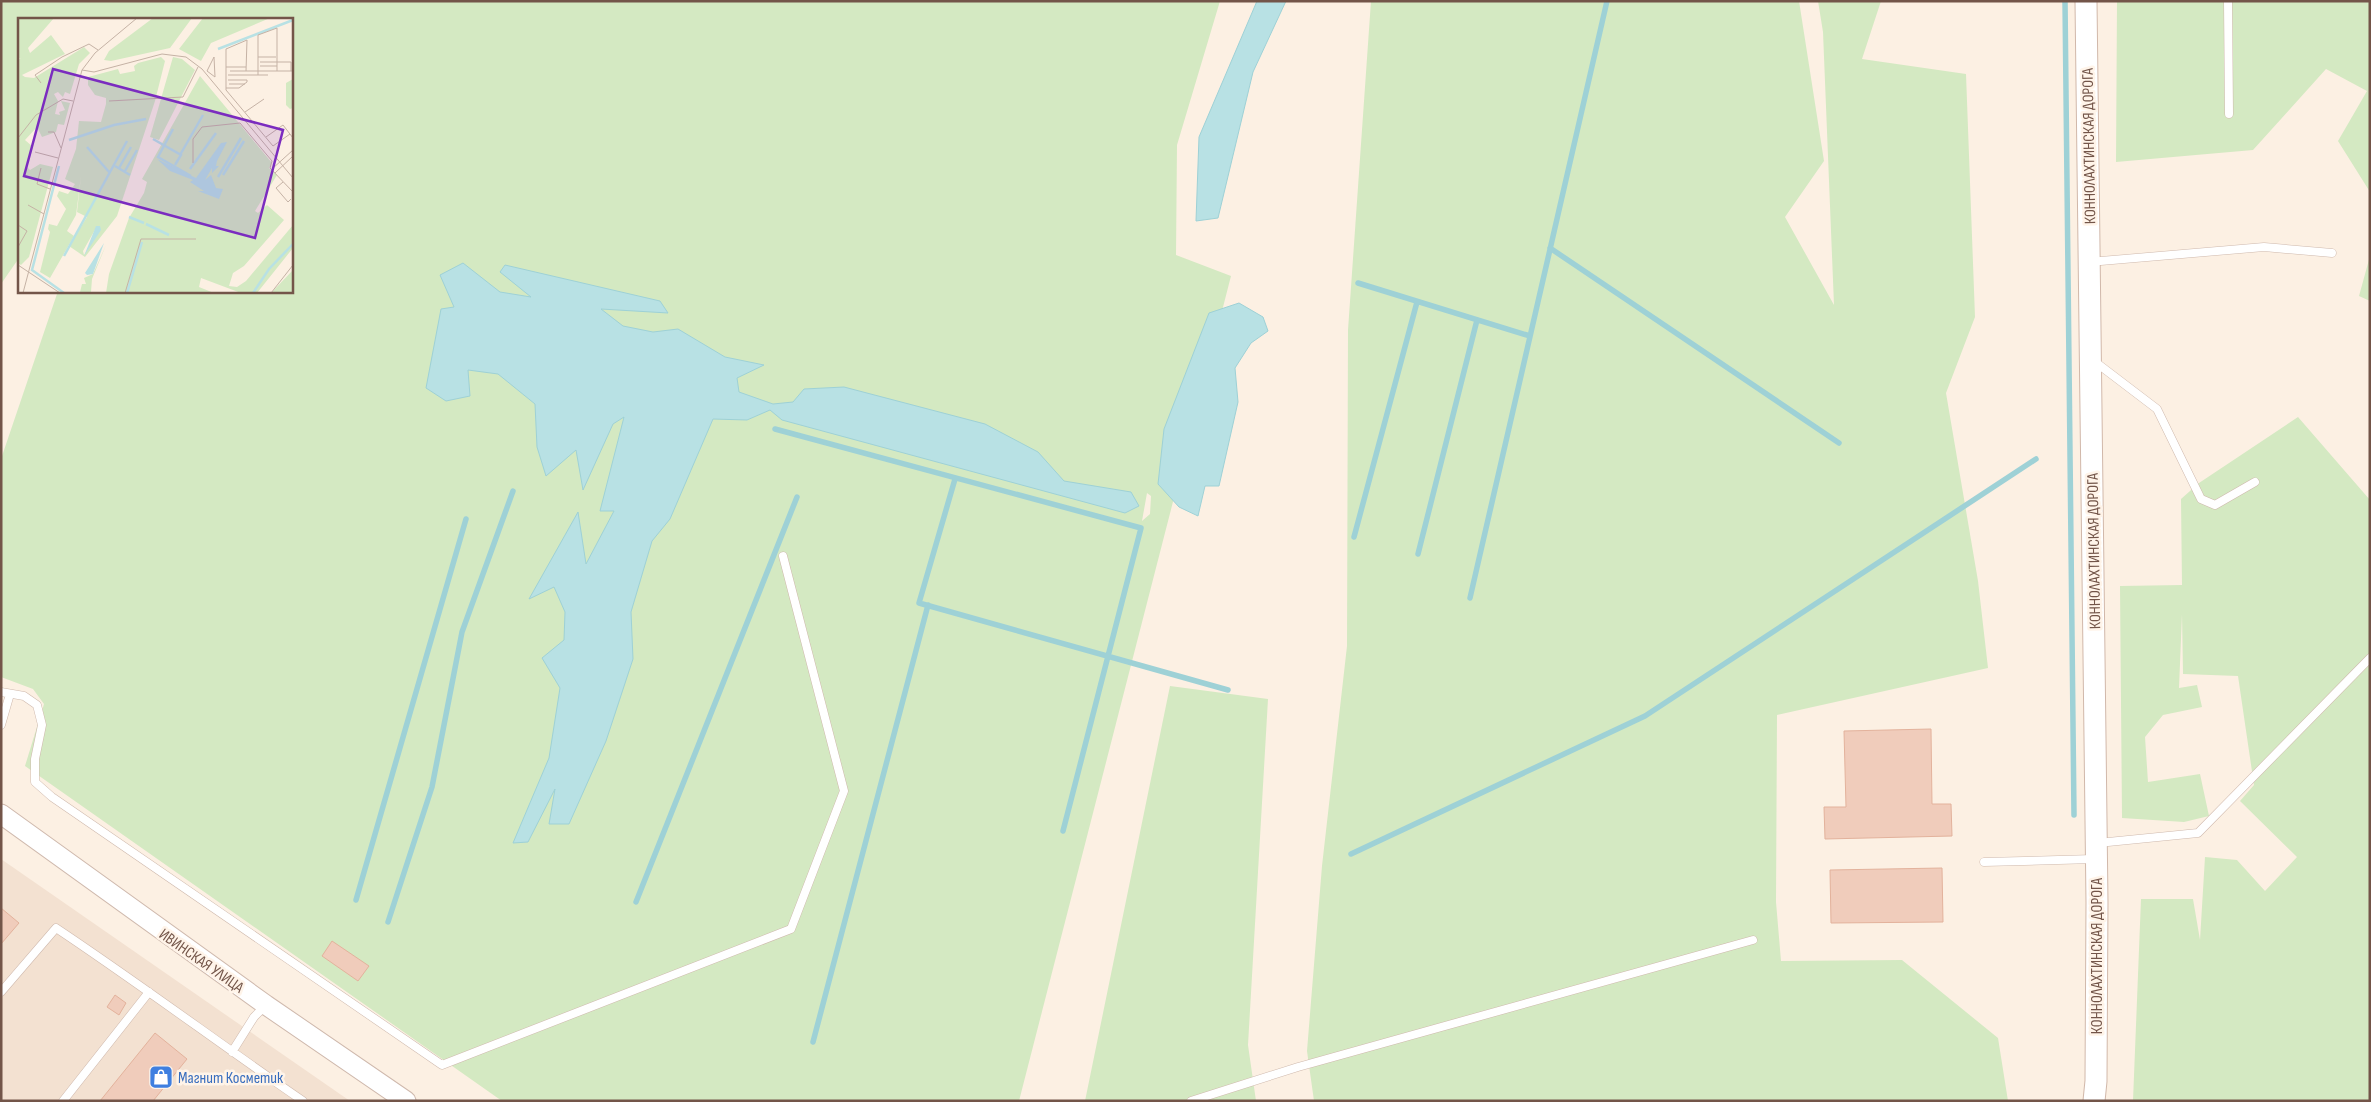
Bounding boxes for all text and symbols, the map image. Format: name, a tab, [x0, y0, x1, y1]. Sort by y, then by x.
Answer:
inset map	[18, 18, 292, 292]
street label: КОННОЛАХТИНСКАЯ ДОРОГА	[2079, 68, 2100, 224]
street label: КОННОЛАХТИНСКАЯ ДОРОГА	[2084, 473, 2105, 629]
street label: КОННОЛАХТИНСКАЯ ДОРОГА	[2088, 878, 2107, 1034]
street label: ИВИНСКАЯ УЛИЦА	[155, 925, 247, 998]
shop icon: Магнит Косметик	[148, 1064, 174, 1090]
place label: Магнит Косметик	[178, 1069, 284, 1088]

